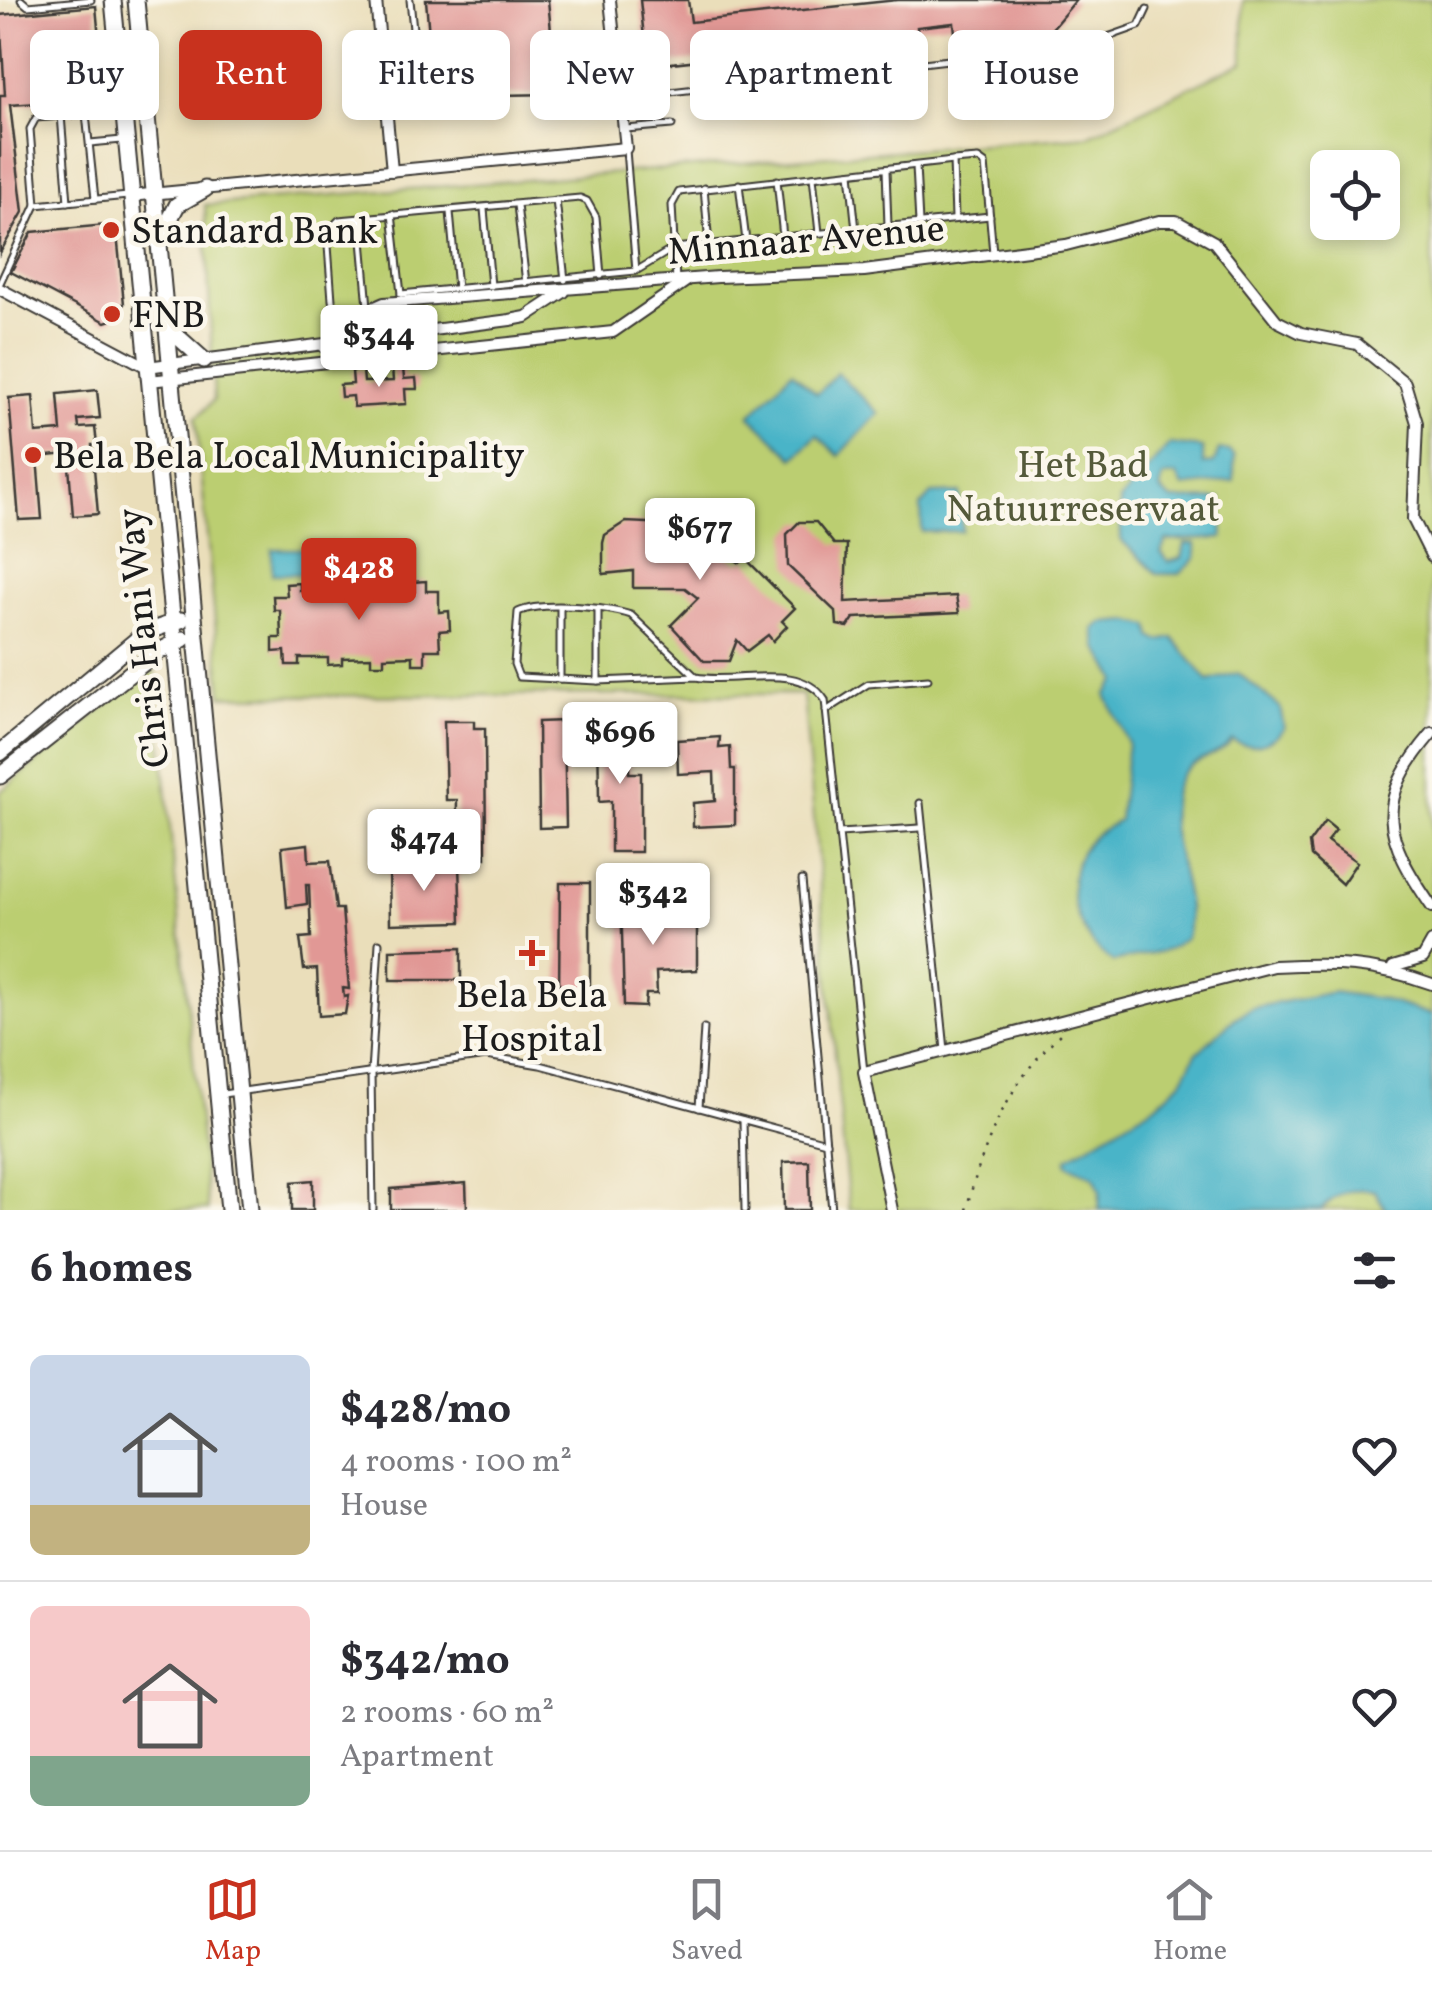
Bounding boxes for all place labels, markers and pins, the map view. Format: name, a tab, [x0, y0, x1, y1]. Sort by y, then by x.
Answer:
place label: Standard Bank	[131, 207, 378, 260]
marker: Standard Bank	[100, 219, 122, 241]
place label: FNB	[132, 291, 205, 344]
marker: FNB	[101, 303, 123, 325]
pin: $344	[320, 305, 438, 390]
place label: Bela Bela Local Municipality	[53, 432, 525, 485]
marker: Bela Bela Local Municipality	[22, 444, 44, 466]
pin: $677	[641, 498, 759, 583]
pin: $428	[300, 538, 418, 623]
pin: $696	[561, 702, 679, 787]
pin: $474	[365, 809, 483, 894]
pin: $342	[594, 863, 712, 948]
marker: Bela Bela Hospital	[519, 940, 545, 966]
place label: Bela Bela Hospital	[456, 971, 608, 1068]

